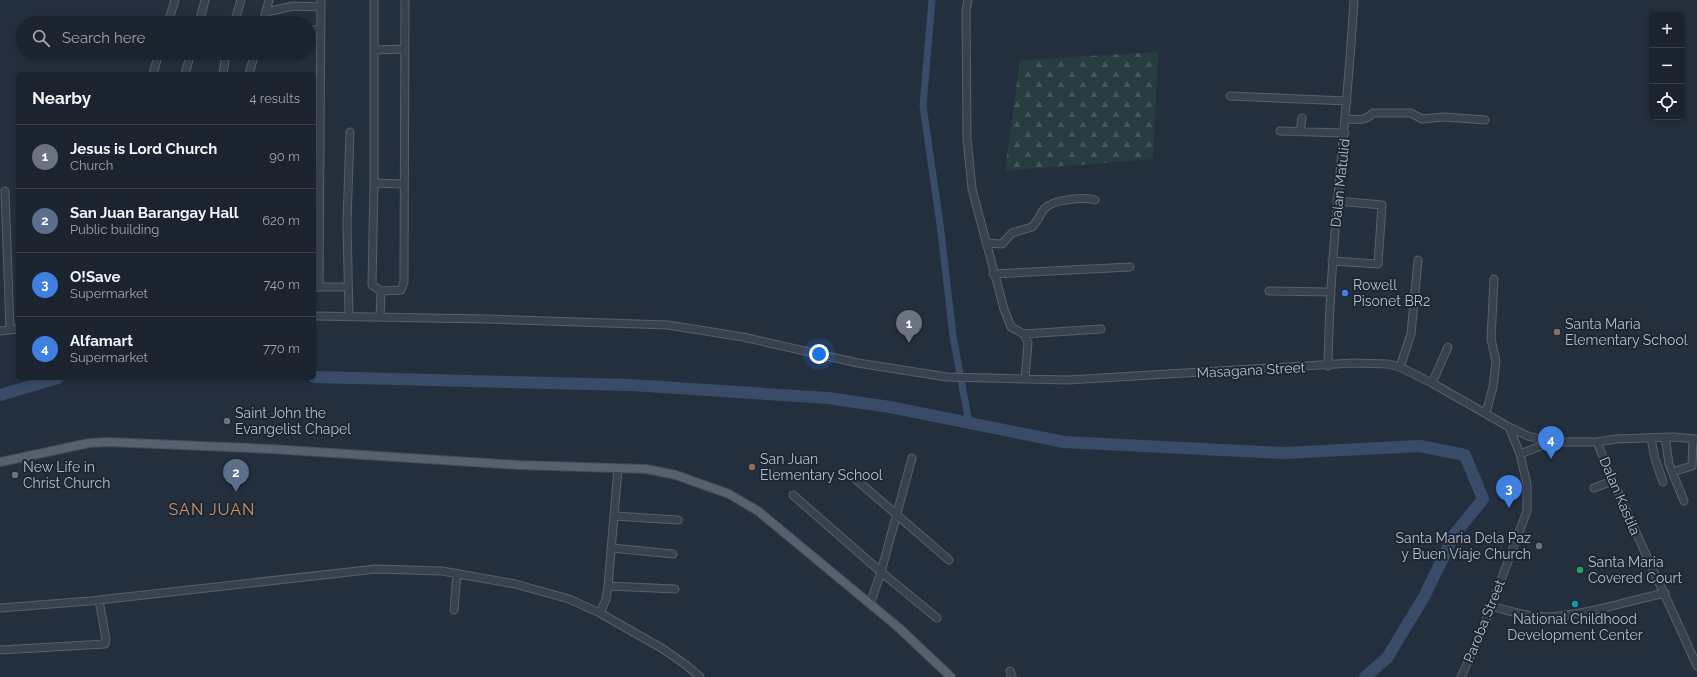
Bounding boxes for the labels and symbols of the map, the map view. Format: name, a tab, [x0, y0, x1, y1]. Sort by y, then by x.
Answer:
street label: Dalan Matulid	[1327, 138, 1353, 228]
place label: Rowell Pisonet BR2	[1353, 277, 1430, 309]
marker: Rowell Pisonet BR2	[1340, 288, 1350, 298]
pin: 1	[896, 310, 922, 343]
place label: Santa Maria Elementary School	[1565, 316, 1688, 348]
marker: Santa Maria Elementary School	[1552, 327, 1562, 337]
your location	[809, 344, 829, 364]
street label: Masagana Street	[1196, 359, 1306, 381]
place label: Saint John the Evangelist Chapel	[235, 405, 351, 437]
marker: Saint John the Evangelist Chapel	[222, 416, 232, 426]
pin: 4	[1538, 426, 1564, 459]
place label: San Juan Elementary School	[760, 451, 883, 483]
street label: Dalan Kastila	[1596, 455, 1644, 537]
place label: New Life in Christ Church	[23, 459, 110, 491]
pin: 2	[223, 459, 249, 492]
marker: San Juan Elementary School	[747, 462, 757, 472]
marker: New Life in Christ Church	[10, 470, 20, 480]
pin: 3	[1496, 475, 1522, 508]
district label: SAN JUAN	[169, 500, 255, 519]
place label: Santa Maria Dela Paz y Buen Viaje Church	[1396, 530, 1531, 562]
marker: Santa Maria Dela Paz y Buen Viaje Church	[1534, 541, 1544, 551]
place label: Santa Maria Covered Court	[1588, 554, 1682, 586]
marker: Santa Maria Covered Court	[1575, 565, 1585, 575]
street label: Paroba Street	[1460, 577, 1508, 665]
marker: National Childhood Development Center	[1570, 599, 1580, 609]
place label: National Childhood Development Center	[1507, 611, 1643, 643]

